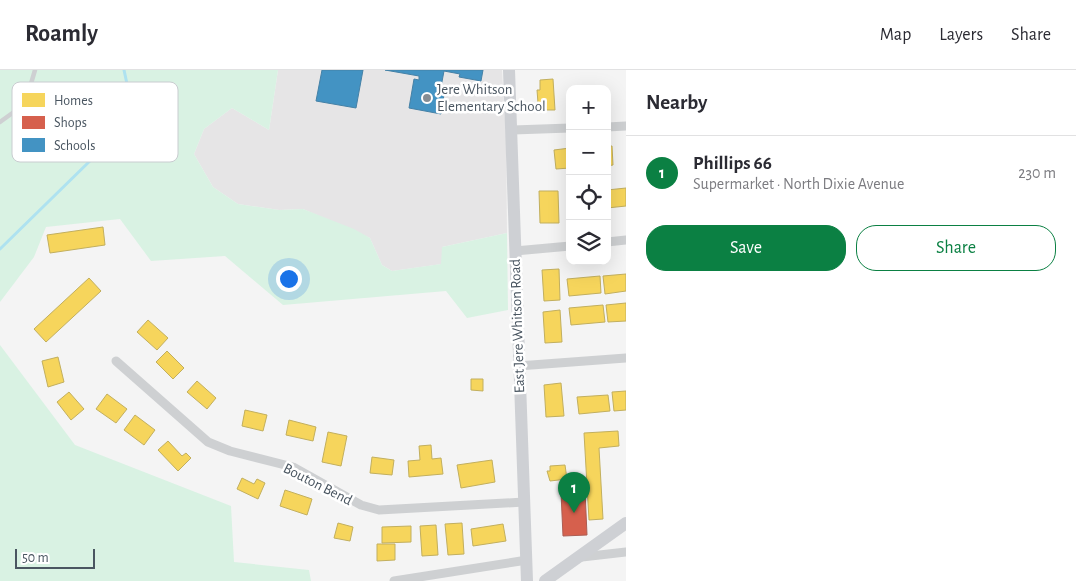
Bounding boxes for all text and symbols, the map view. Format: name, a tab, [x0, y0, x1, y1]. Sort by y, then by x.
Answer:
text: Roamly	[25, 22, 98, 46]
text: Map	[880, 26, 911, 44]
text: Layers	[939, 26, 983, 44]
text: Share	[1011, 26, 1051, 44]
legend	[12, 82, 178, 162]
place label: Jere Whitson Elementary School	[437, 82, 546, 114]
map controls	[566, 85, 611, 265]
button: +	[566, 85, 611, 130]
marker: Jere Whitson Elementary School	[421, 92, 433, 104]
text: Nearby	[646, 92, 707, 113]
text: Homes	[54, 94, 93, 108]
text: Shops	[54, 116, 87, 130]
button: −	[566, 130, 611, 175]
text: Schools	[54, 139, 95, 153]
text: Phillips 66	[693, 154, 772, 173]
text: 1	[659, 165, 665, 181]
text: 230 m	[1018, 165, 1056, 181]
button: locate	[566, 175, 611, 220]
text: Supermarket · North Dixie Avenue	[693, 176, 904, 192]
button: layers	[566, 220, 611, 265]
button: Save	[646, 225, 846, 271]
button: Share	[856, 225, 1056, 271]
street label: East Jere Whitson Road	[508, 258, 527, 393]
your location	[276, 266, 302, 292]
street label: Bouton Bend	[281, 461, 355, 508]
pin: 1	[558, 472, 590, 513]
scale bar	[15, 546, 95, 569]
text: 50 m	[22, 551, 49, 565]

